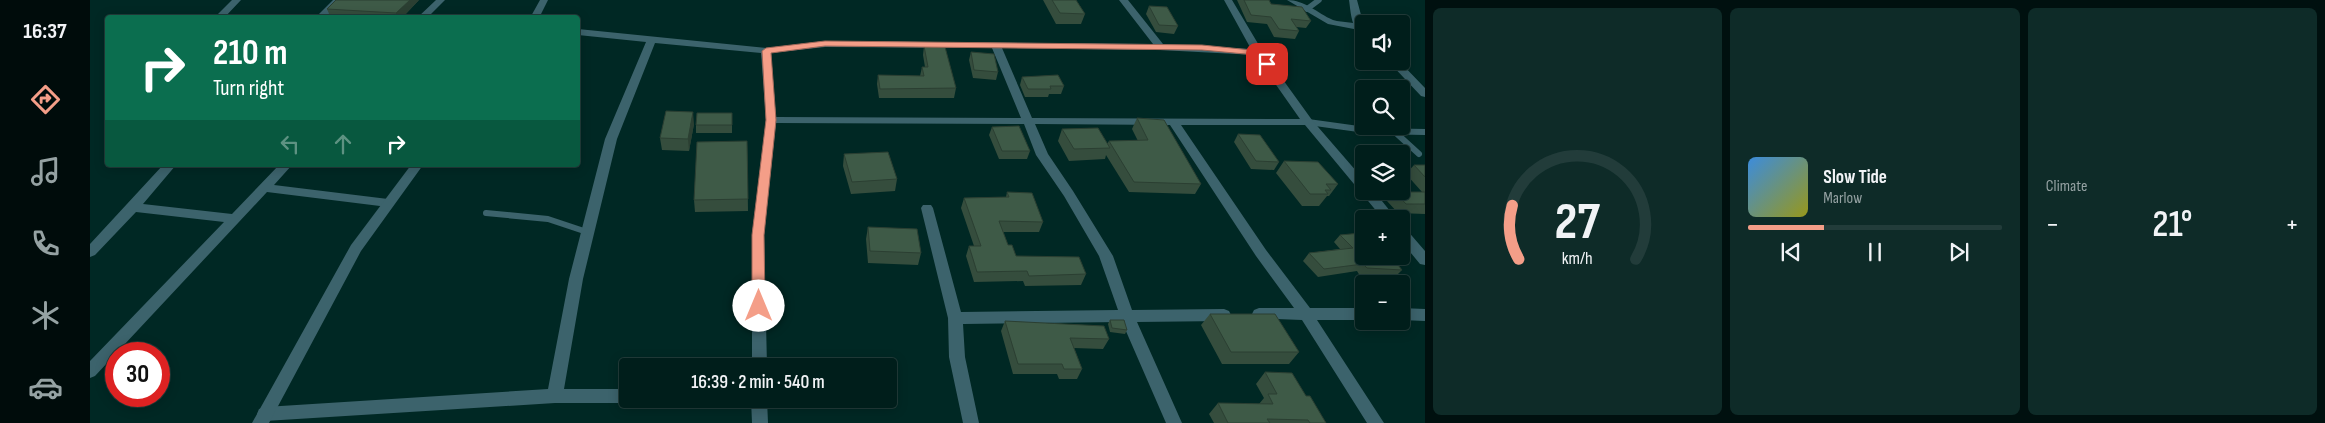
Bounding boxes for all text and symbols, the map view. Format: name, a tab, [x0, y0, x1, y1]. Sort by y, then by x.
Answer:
map controls	[1355, 15, 1410, 330]
button: sound	[1355, 15, 1410, 70]
text: 16:37	[23, 18, 67, 45]
text: 210 m	[213, 32, 287, 75]
icon: right	[130, 35, 195, 100]
pin	[1246, 43, 1288, 85]
icon: arrive	[1253, 50, 1281, 78]
text: Turn right	[213, 75, 284, 102]
button: search	[1355, 80, 1410, 135]
icon: directions	[28, 82, 63, 117]
icon: left	[276, 130, 304, 158]
icon: ahead	[329, 130, 357, 158]
icon: right	[382, 130, 410, 158]
button: layers	[1355, 145, 1410, 200]
icon: music	[28, 154, 63, 189]
text: Slow Tide	[1823, 166, 1887, 189]
text: Climate	[2046, 177, 2087, 196]
text: Marlow	[1823, 189, 1862, 208]
text: 27	[1555, 191, 1601, 254]
text: 21°	[2152, 202, 2192, 247]
text: −	[2046, 208, 2059, 241]
text: +	[2285, 208, 2299, 241]
button: +	[1355, 210, 1410, 265]
icon: phone	[28, 226, 63, 261]
icon: previous	[1777, 238, 1805, 266]
icon: pause	[1861, 238, 1889, 266]
icon: next	[1945, 238, 1973, 266]
text: km/h	[1562, 248, 1593, 269]
button: −	[1355, 275, 1410, 330]
position arrow	[732, 279, 784, 331]
icon: climate	[28, 298, 63, 333]
speed limit sign: 30	[105, 342, 170, 407]
icon: car	[28, 370, 63, 405]
text: 16:39 · 2 min · 540 m	[691, 371, 825, 394]

